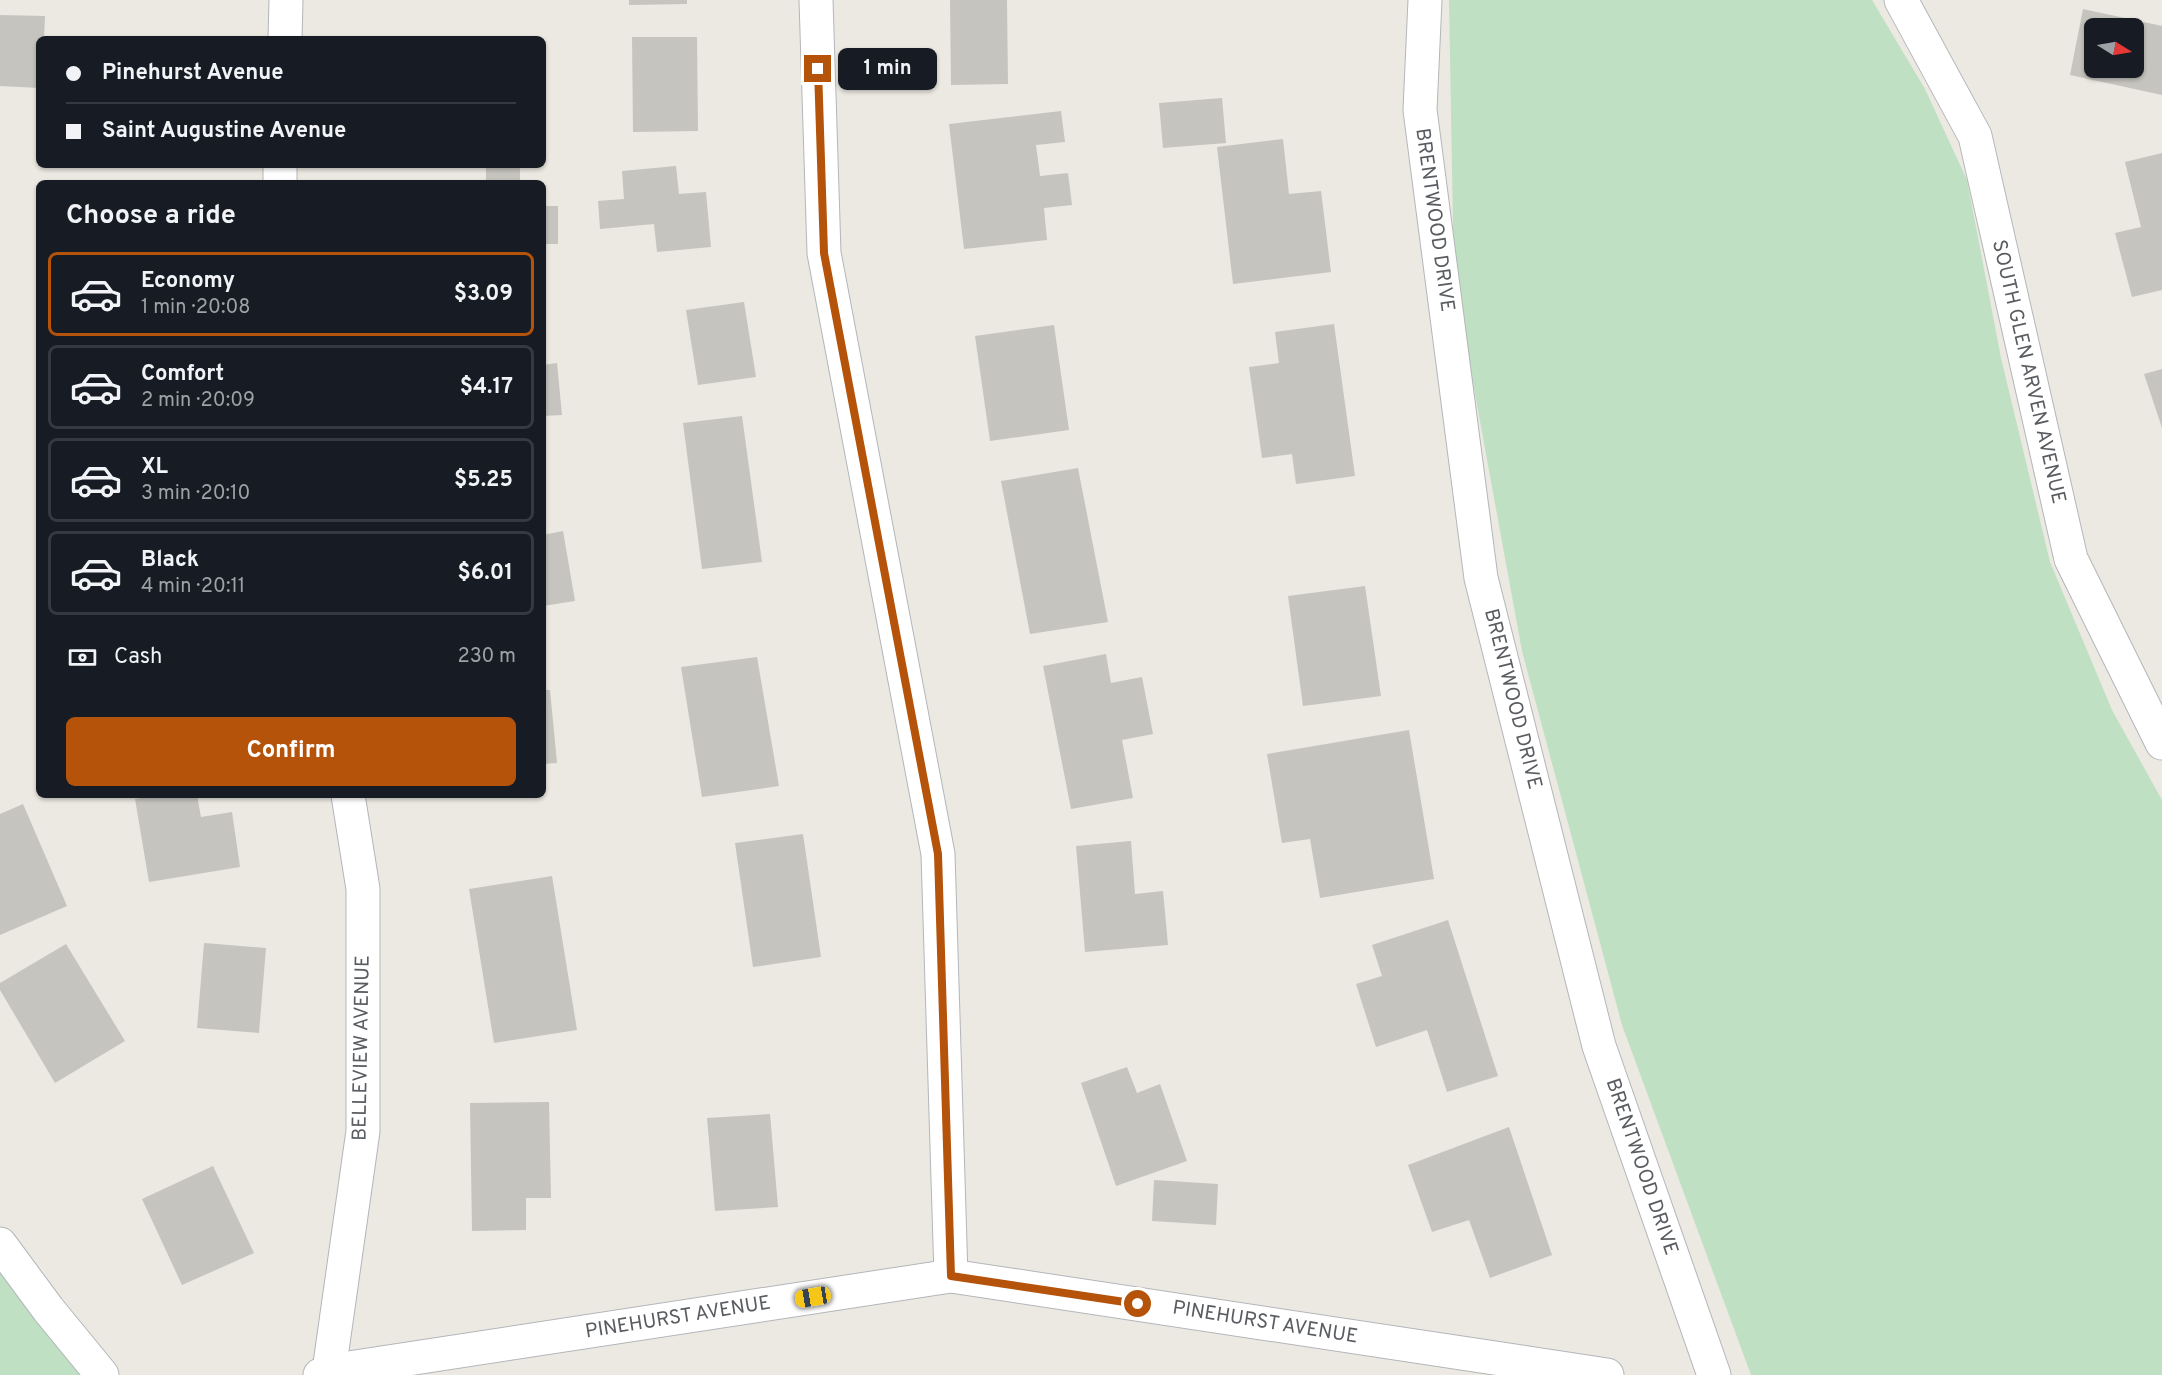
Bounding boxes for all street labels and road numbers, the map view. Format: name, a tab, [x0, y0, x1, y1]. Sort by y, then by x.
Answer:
street label: BRENTWOOD DRIVE	[1408, 127, 1460, 313]
street label: SOUTH GLEN ARVEN AVENUE	[1985, 237, 2071, 507]
street label: BRENTWOOD DRIVE	[1477, 606, 1547, 792]
street label: BELLEVIEW AVENUE	[347, 955, 377, 1141]
street label: BRENTWOOD DRIVE	[1599, 1075, 1683, 1259]
street label: PINEHURST AVENUE	[583, 1291, 773, 1345]
street label: PINEHURST AVENUE	[1170, 1296, 1360, 1350]

